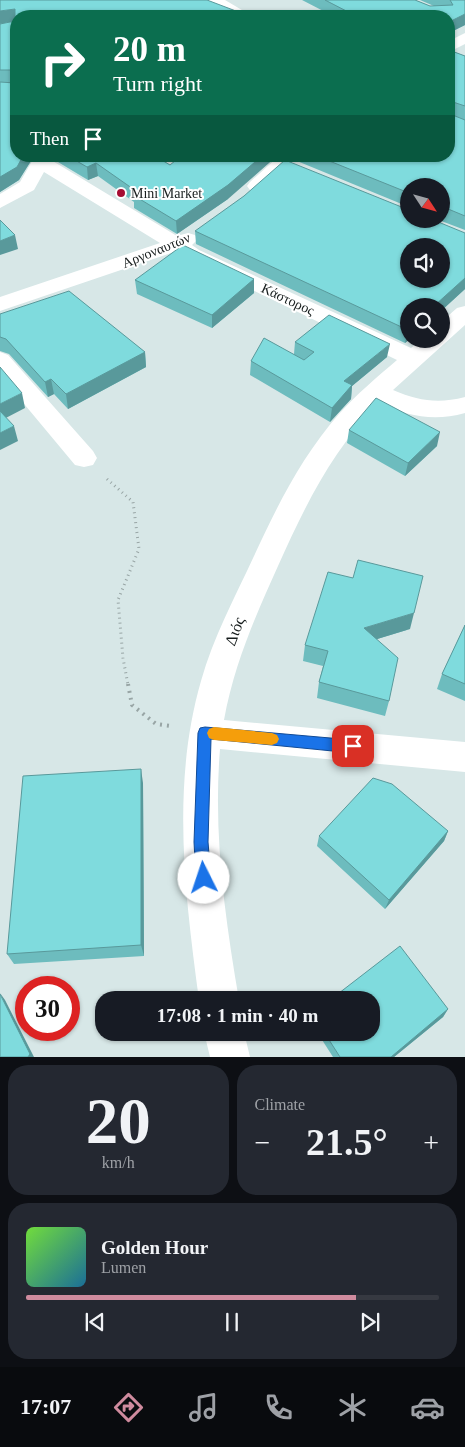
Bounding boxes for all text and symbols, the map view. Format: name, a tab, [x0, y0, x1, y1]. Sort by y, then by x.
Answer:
icon: right	[30, 30, 95, 95]
text: 20 m	[113, 30, 186, 69]
text: Turn right	[113, 71, 202, 96]
icon: arrive	[79, 125, 107, 153]
text: Then	[30, 128, 69, 149]
north arrow	[400, 178, 450, 228]
map controls	[400, 178, 450, 348]
place label: Mini Market	[131, 186, 202, 201]
marker: Mini Market	[115, 187, 127, 199]
street label: Αργοναυτών	[120, 230, 192, 271]
button: sound	[400, 238, 450, 288]
street label: Κάστορος	[259, 281, 317, 318]
button: search	[400, 298, 450, 348]
street label: Διός	[221, 614, 248, 648]
pin	[332, 725, 374, 767]
icon: arrive	[339, 732, 367, 760]
position arrow	[177, 851, 229, 903]
speed limit sign: 30	[15, 976, 80, 1041]
text: 17:08 · 1 min · 40 m	[157, 1005, 318, 1026]
text: 20	[86, 1085, 151, 1157]
text: Climate	[255, 1096, 305, 1113]
text: 21.5°	[306, 1121, 388, 1163]
text: −	[255, 1127, 270, 1158]
text: +	[423, 1127, 439, 1158]
text: km/h	[102, 1154, 135, 1171]
text: Golden Hour	[101, 1237, 208, 1258]
text: Lumen	[101, 1259, 146, 1276]
icon: previous	[81, 1308, 109, 1336]
icon: pause	[218, 1308, 246, 1336]
icon: next	[356, 1308, 384, 1336]
icon: directions	[111, 1390, 146, 1425]
icon: music	[186, 1390, 221, 1425]
icon: phone	[261, 1390, 296, 1425]
icon: climate	[335, 1390, 370, 1425]
icon: car	[410, 1390, 445, 1425]
text: 17:07	[20, 1394, 71, 1419]

